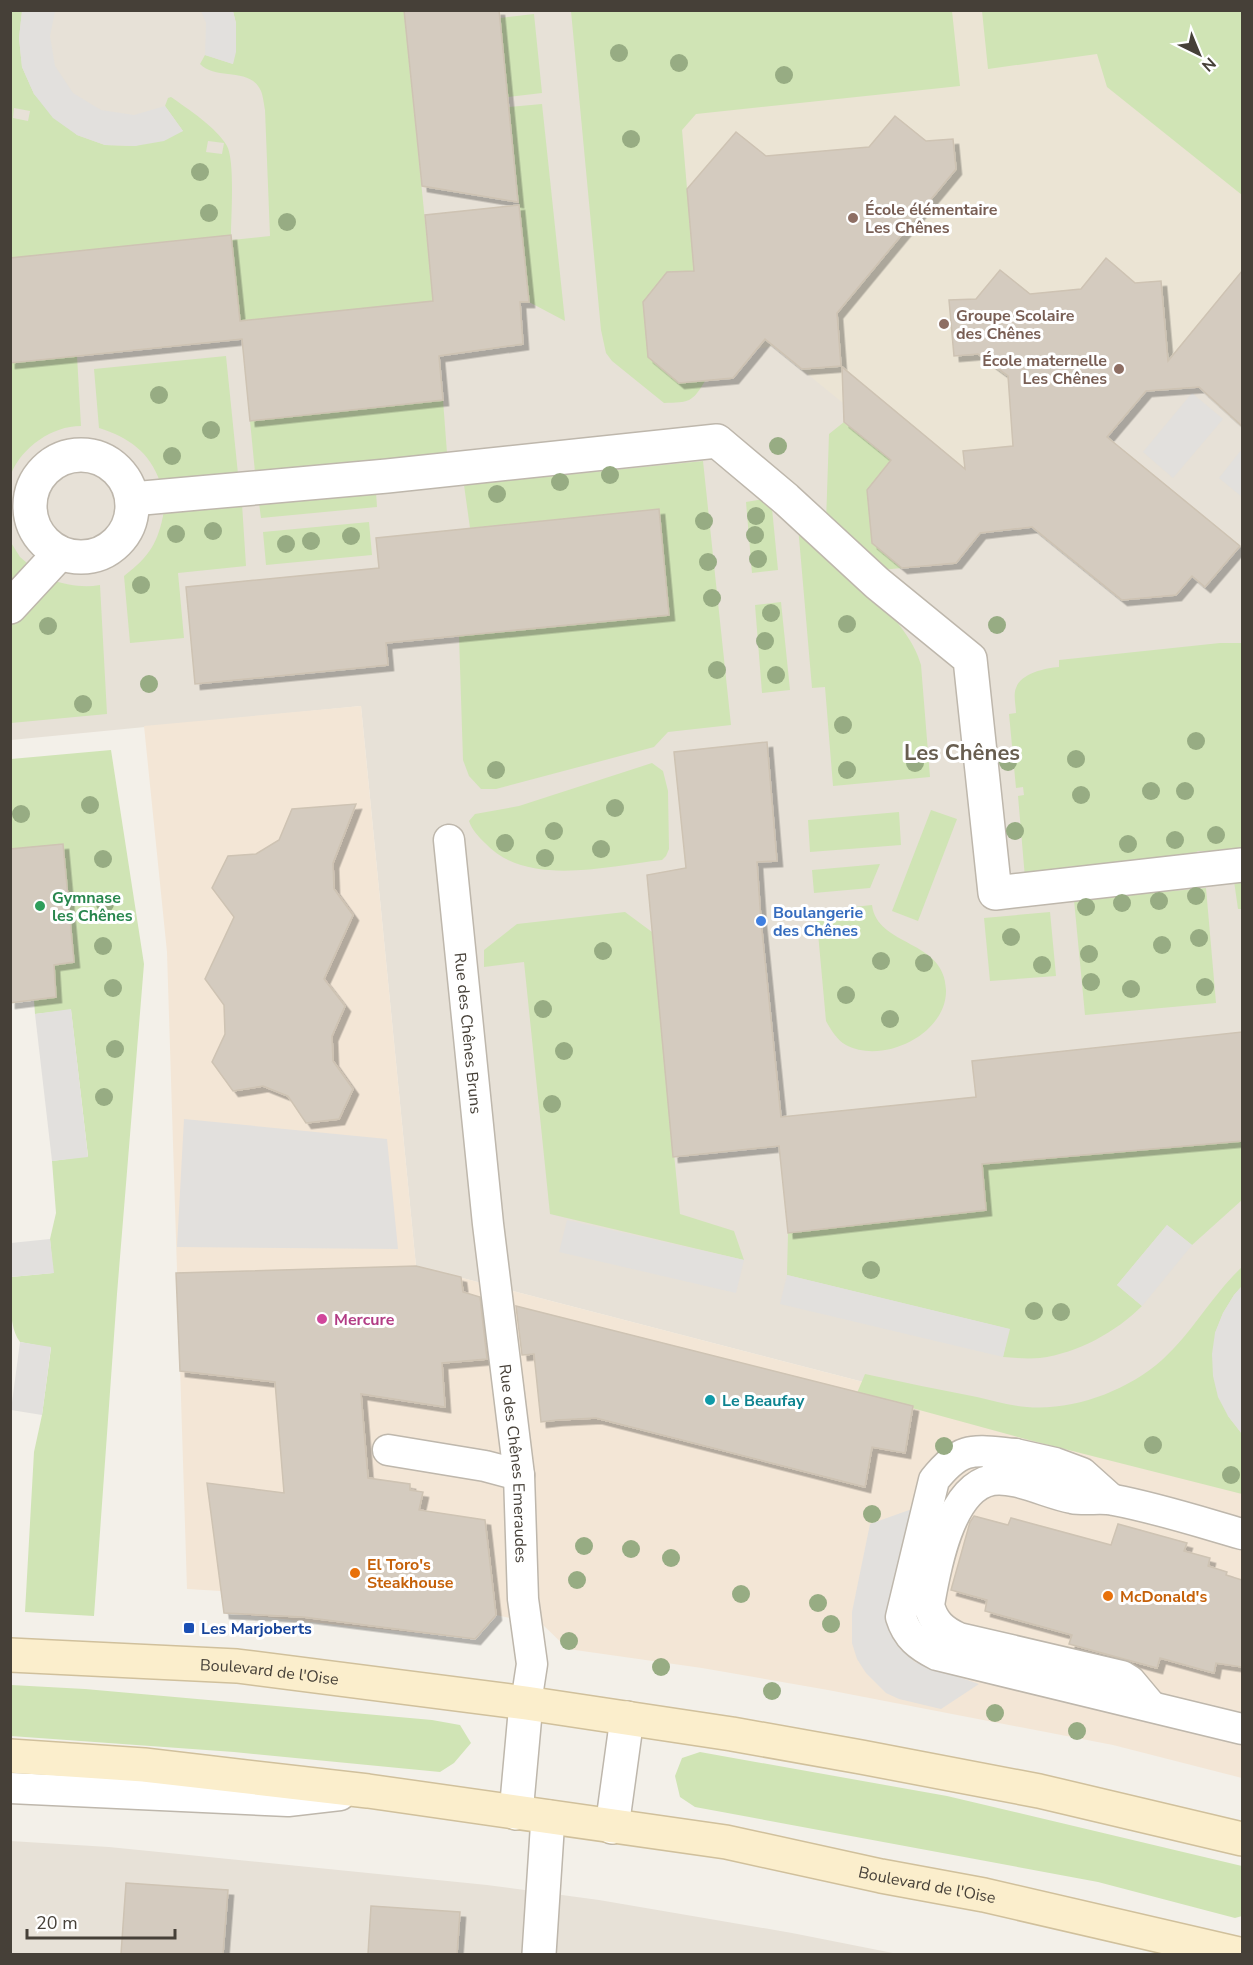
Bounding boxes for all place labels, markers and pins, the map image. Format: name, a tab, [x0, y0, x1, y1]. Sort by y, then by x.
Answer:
place label: École élémentaire Les Chênes	[865, 199, 998, 239]
marker: École élémentaire Les Chênes	[846, 211, 860, 225]
place label: Groupe Scolaire des Chênes	[956, 305, 1075, 345]
marker: Groupe Scolaire des Chênes	[937, 317, 951, 331]
place label: École maternelle Les Chênes	[982, 350, 1107, 390]
marker: École maternelle Les Chênes	[1112, 362, 1126, 376]
place label: Gymnase les Chênes	[52, 887, 133, 927]
marker: Gymnase les Chênes	[33, 899, 47, 913]
place label: Boulangerie des Chênes	[773, 902, 863, 942]
marker: Boulangerie des Chênes	[754, 914, 768, 928]
place label: Mercure	[334, 1309, 395, 1331]
marker: Mercure	[315, 1312, 329, 1326]
place label: Le Beaufay	[722, 1390, 805, 1412]
marker: Le Beaufay	[703, 1393, 717, 1407]
place label: El Toro's Steakhouse	[367, 1554, 454, 1594]
marker: El Toro's Steakhouse	[348, 1566, 362, 1580]
place label: McDonald's	[1120, 1586, 1207, 1608]
marker: McDonald's	[1101, 1589, 1115, 1603]
place label: Les Marjoberts	[201, 1618, 312, 1640]
marker: Les Marjoberts	[182, 1621, 196, 1635]

